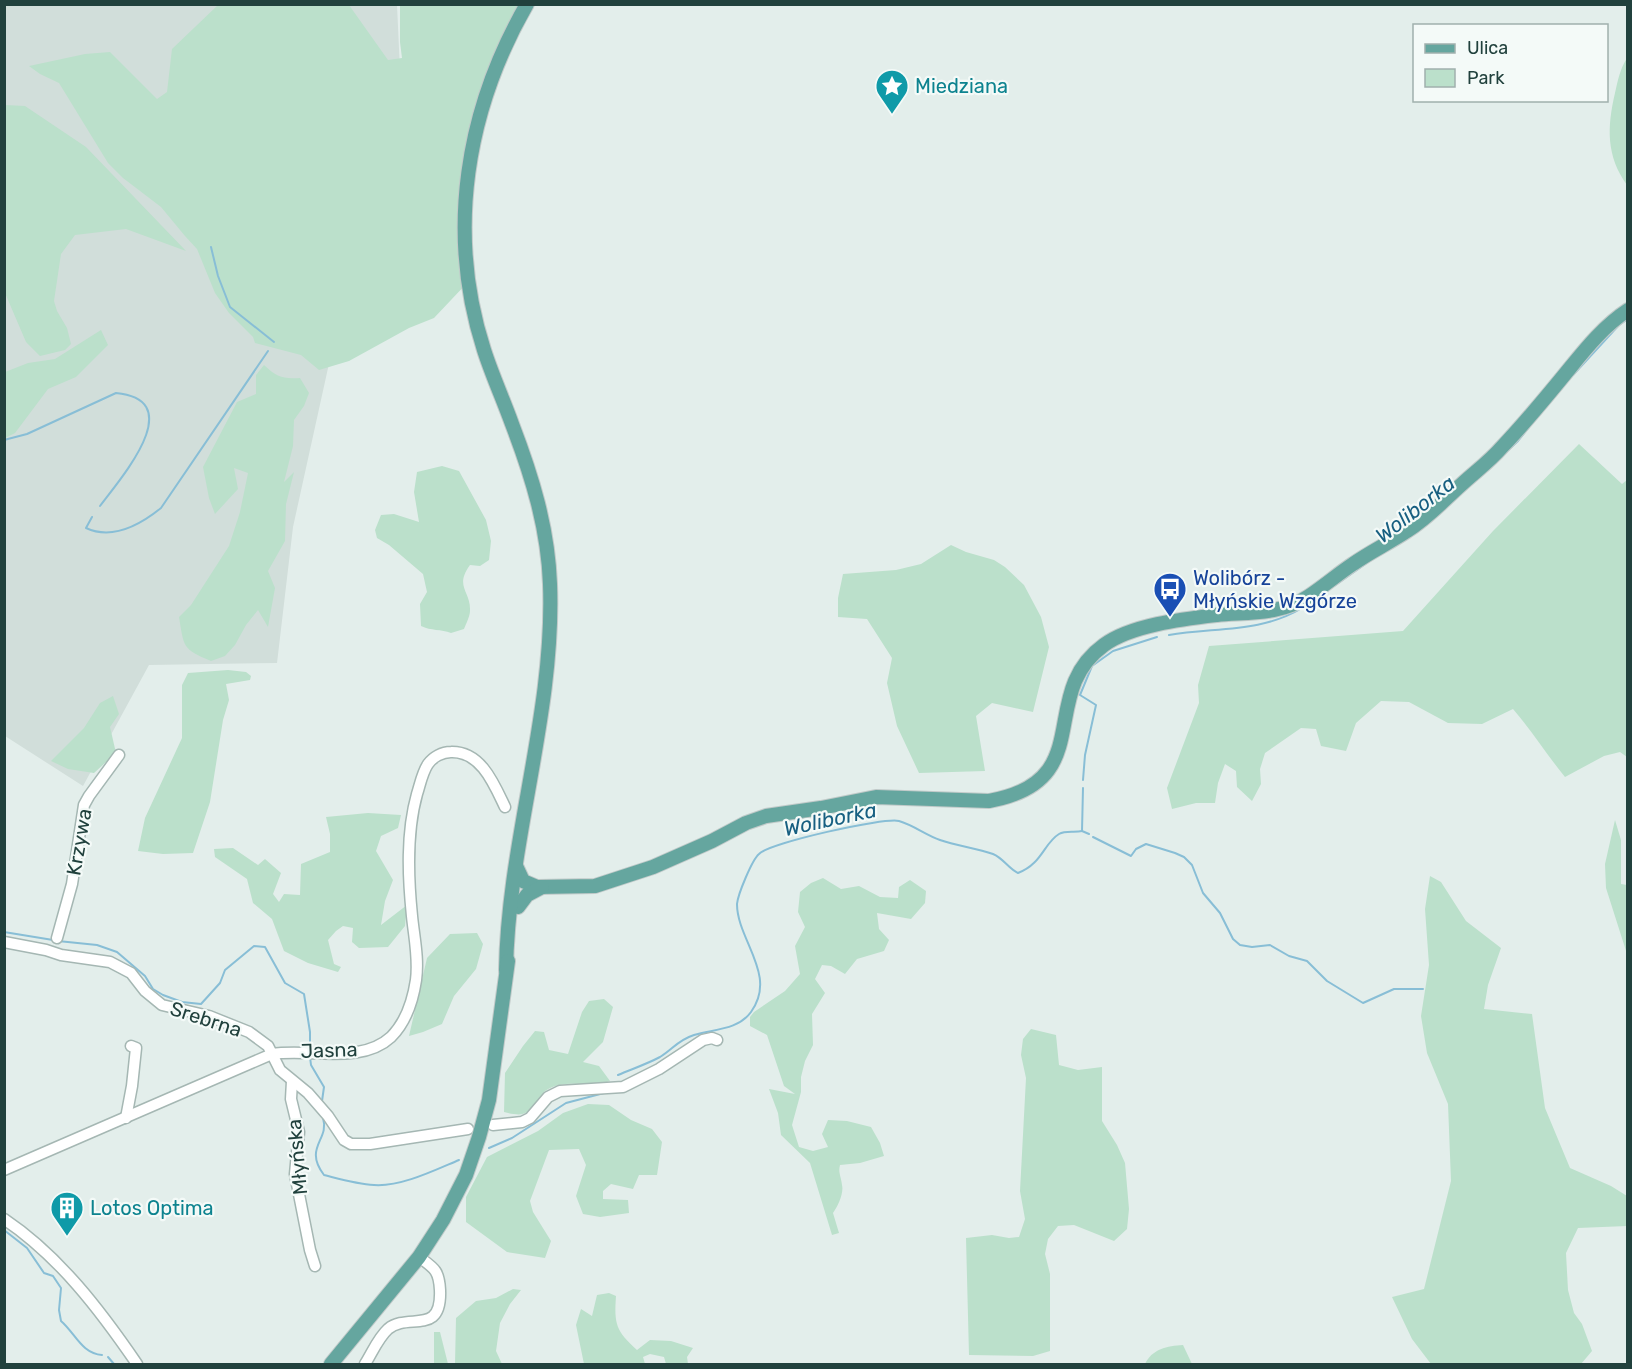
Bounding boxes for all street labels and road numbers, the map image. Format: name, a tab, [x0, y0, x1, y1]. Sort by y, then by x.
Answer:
street label: Krzywa	[61, 807, 97, 877]
street label: Srebrna	[167, 996, 245, 1042]
street label: Jasna	[300, 1037, 358, 1063]
street label: Młyńska	[282, 1118, 312, 1196]

